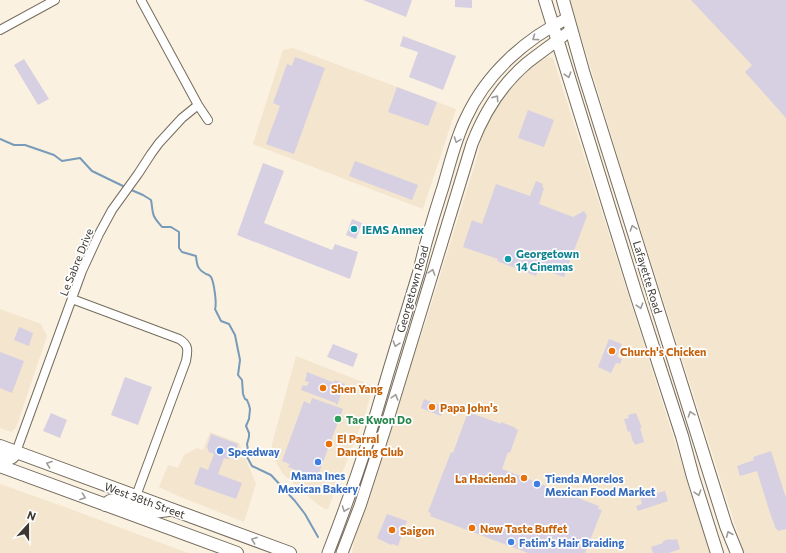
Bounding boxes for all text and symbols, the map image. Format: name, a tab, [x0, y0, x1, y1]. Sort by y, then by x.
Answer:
one-way arrow	[532, 33, 539, 40]
one-way arrow	[564, 72, 572, 79]
one-way arrow	[491, 95, 498, 102]
one-way arrow	[453, 136, 462, 143]
place label: IEMS Annex	[362, 223, 425, 236]
marker: IEMS Annex	[349, 224, 359, 234]
one-way arrow	[629, 225, 638, 232]
street label: Le Sabre Drive	[57, 226, 96, 298]
street label: Lafayette Road	[631, 239, 665, 315]
street label: Georgetown Road	[393, 244, 431, 334]
place label: Georgetown 14 Cinemas	[516, 247, 579, 273]
marker: Georgetown 14 Cinemas	[503, 254, 513, 264]
one-way arrow	[427, 269, 436, 276]
one-way arrow	[635, 302, 644, 309]
one-way arrow	[392, 341, 401, 348]
place label: Church's Chicken	[620, 345, 706, 358]
marker: Church's Chicken	[607, 346, 617, 356]
place label: Shen Yang	[331, 382, 383, 395]
marker: Shen Yang	[318, 383, 328, 393]
one-way arrow	[390, 393, 399, 400]
place label: Papa John's	[440, 401, 498, 415]
marker: Papa John's	[427, 402, 437, 412]
one-way arrow	[687, 410, 696, 417]
place label: Tae Kwon Do	[346, 413, 412, 426]
marker: Tae Kwon Do	[333, 414, 343, 424]
place label: El Parral Dancing Club	[337, 432, 404, 458]
marker: El Parral Dancing Club	[324, 439, 334, 449]
place label: Speedway	[228, 445, 280, 458]
marker: Speedway	[215, 446, 225, 456]
marker: Mama Ines Mexican Bakery	[313, 457, 323, 467]
one-way arrow	[45, 460, 52, 469]
place label: Mama Ines Mexican Bakery	[278, 469, 358, 495]
place label: La Hacienda	[455, 472, 516, 485]
place label: Tienda Morelos Mexican Food Market	[545, 472, 656, 498]
marker: La Hacienda	[519, 473, 529, 483]
street label: West 38th Street	[103, 479, 188, 521]
marker: Tienda Morelos Mexican Food Market	[532, 479, 542, 489]
one-way arrow	[694, 490, 702, 497]
one-way arrow	[79, 492, 86, 500]
north arrow	[8, 505, 48, 545]
one-way arrow	[341, 505, 349, 512]
text: N	[26, 508, 38, 523]
place label: New Taste Buffet	[480, 522, 568, 535]
marker: New Taste Buffet	[467, 523, 477, 533]
place label: Saigon	[400, 524, 434, 537]
marker: Saigon	[387, 525, 397, 535]
one-way arrow	[726, 531, 734, 538]
one-way arrow	[250, 536, 257, 544]
place label: Fatim's Hair Braiding	[519, 536, 624, 549]
marker: Fatim's Hair Braiding	[506, 537, 516, 547]

